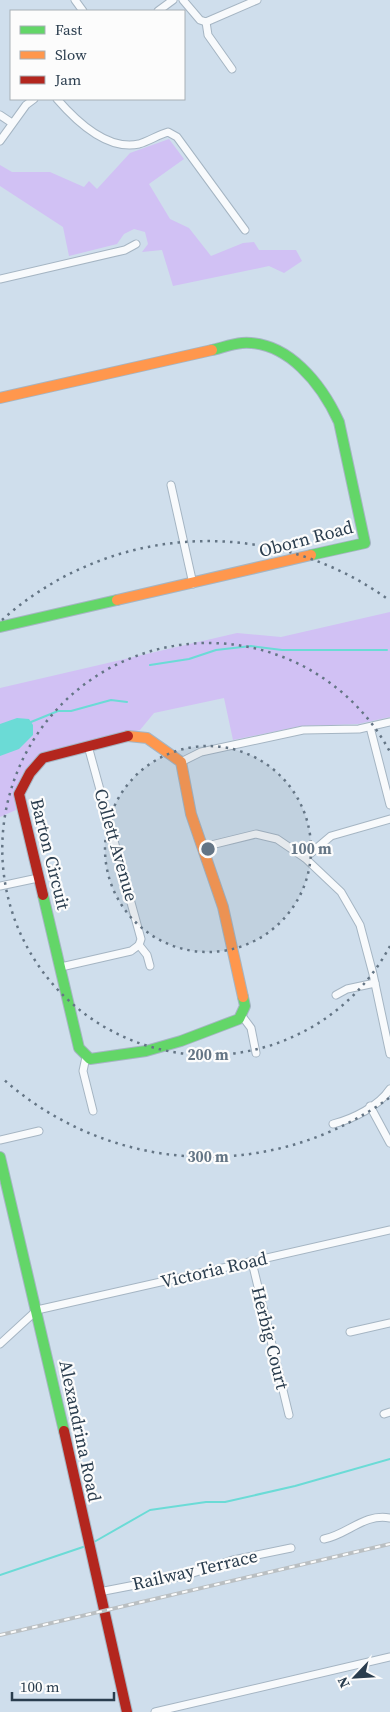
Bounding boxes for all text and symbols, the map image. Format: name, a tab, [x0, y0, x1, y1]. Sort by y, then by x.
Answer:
legend	[10, 10, 185, 100]
text: Fast	[55, 19, 82, 40]
text: Slow	[55, 44, 87, 65]
text: Jam	[54, 69, 82, 90]
street label: Oborn Road	[256, 514, 356, 563]
street label: Collett Avenue	[88, 786, 145, 904]
street label: Barton Circuit	[25, 796, 76, 912]
text: 100 m	[290, 838, 332, 859]
centre of rings	[199, 840, 217, 858]
text: 200 m	[187, 1044, 229, 1065]
text: 300 m	[187, 1146, 229, 1167]
street label: Victoria Road	[158, 1245, 270, 1294]
street label: Herbig Court	[246, 1284, 295, 1392]
street label: Alexandrina Road	[53, 1358, 108, 1504]
street label: Railway Terrace	[130, 1543, 260, 1596]
north arrow	[330, 1652, 380, 1702]
scale bar	[12, 1670, 115, 1702]
text: N	[332, 1674, 354, 1691]
text: 100 m	[20, 1676, 60, 1697]

